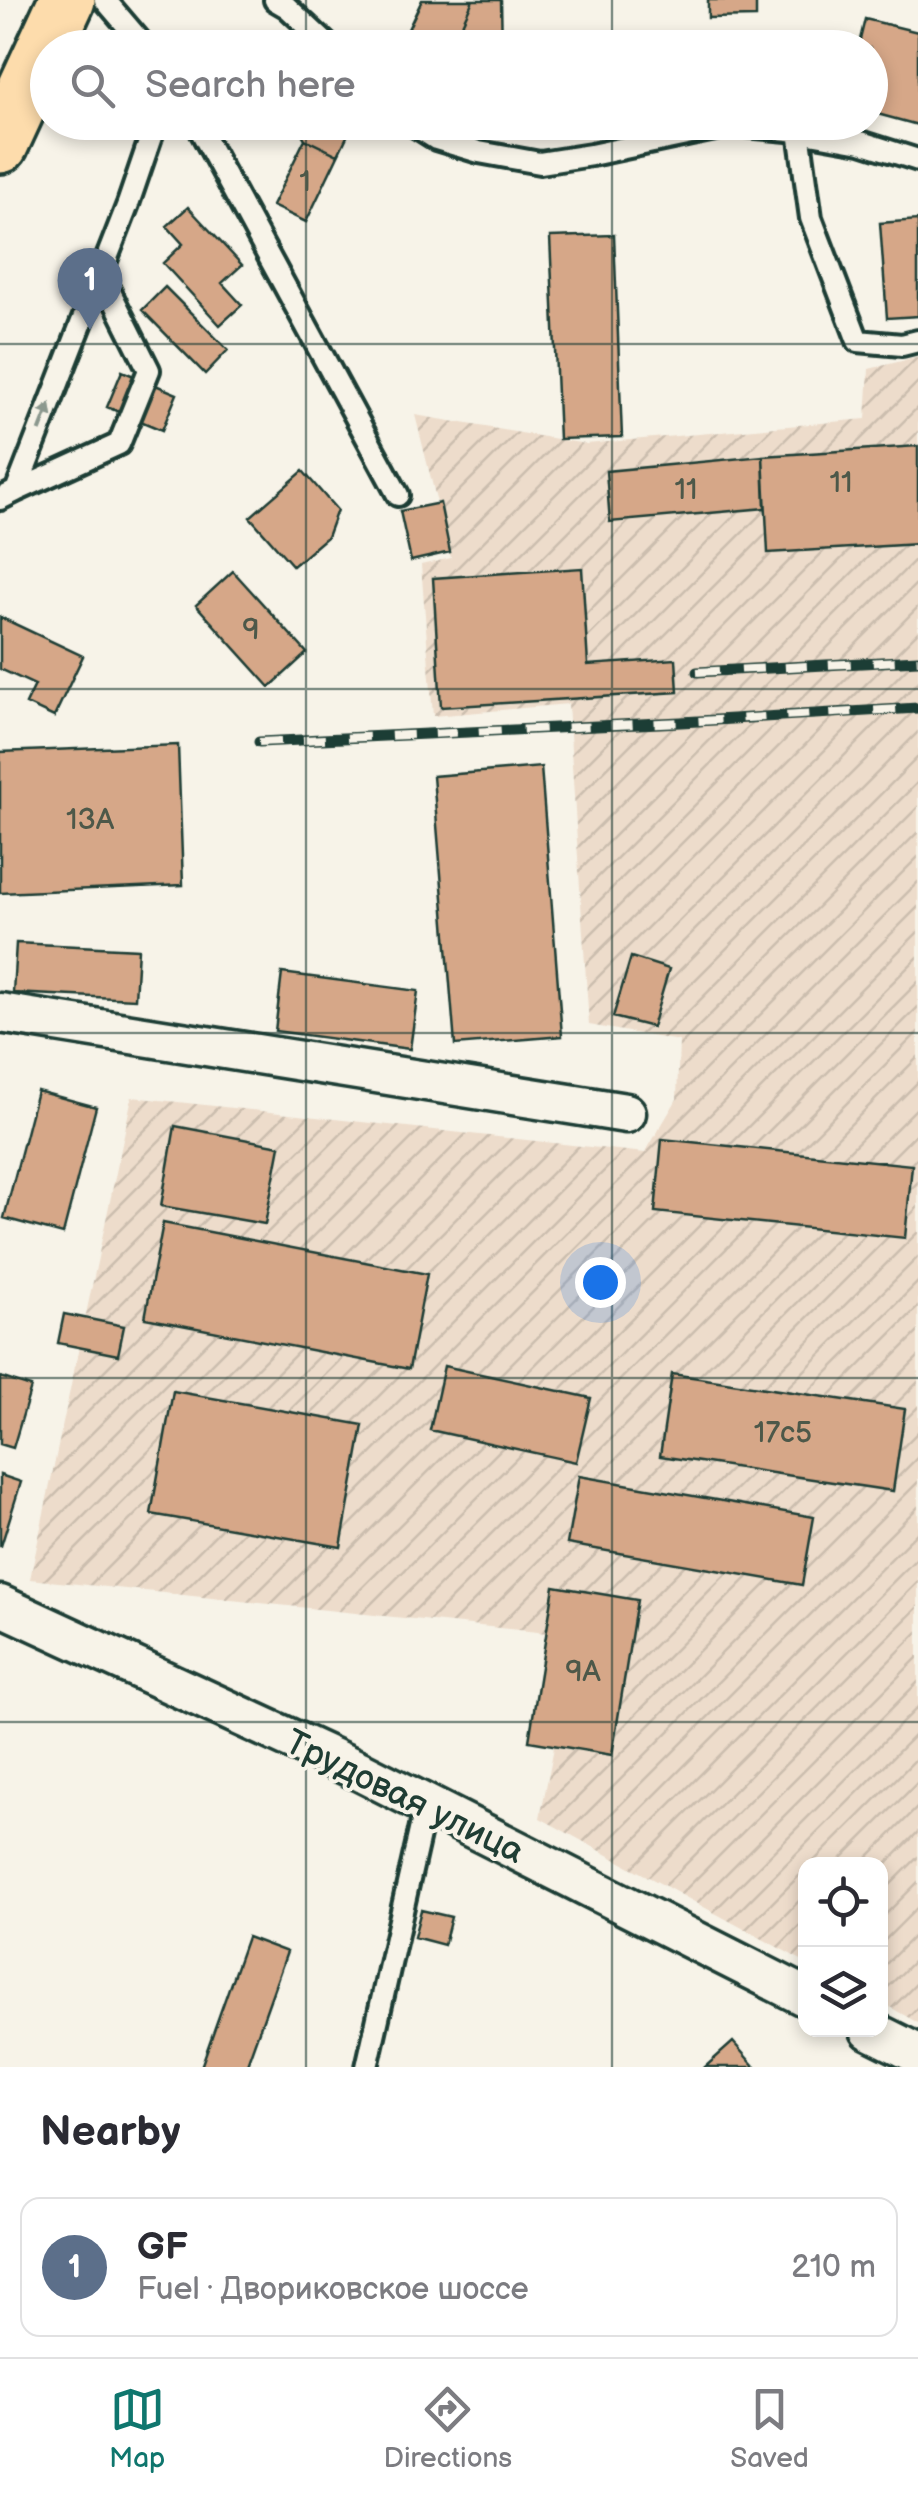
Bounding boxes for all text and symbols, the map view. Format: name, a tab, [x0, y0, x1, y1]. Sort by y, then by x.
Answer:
search box	[30, 30, 888, 140]
icon: search	[65, 58, 120, 113]
text: Search here	[145, 63, 356, 108]
house number: 1	[299, 164, 311, 200]
pin: 1	[58, 248, 122, 330]
one-way arrow	[38, 401, 53, 431]
house number: 11	[829, 465, 853, 501]
house number: 11	[674, 472, 698, 508]
house number: 9	[242, 612, 260, 648]
house number: 13А	[66, 802, 115, 838]
your location	[575, 1257, 626, 1308]
house number: 17с5	[754, 1415, 812, 1451]
house number: 9А	[565, 1654, 602, 1690]
street label: Трудовая улица	[278, 1721, 531, 1874]
map controls	[798, 1857, 888, 2037]
button: locate	[798, 1857, 888, 1947]
button: layers	[798, 1947, 888, 2037]
text: Nearby	[40, 2107, 180, 2158]
text: GF	[137, 2225, 188, 2270]
text: 1	[68, 2248, 81, 2287]
text: 210 m	[791, 2248, 876, 2287]
text: Fuel · Двориковское шоссе	[137, 2270, 528, 2309]
tab: Map	[109, 2382, 165, 2475]
tab: Directions	[383, 2382, 512, 2475]
tab: Saved	[730, 2382, 809, 2475]

